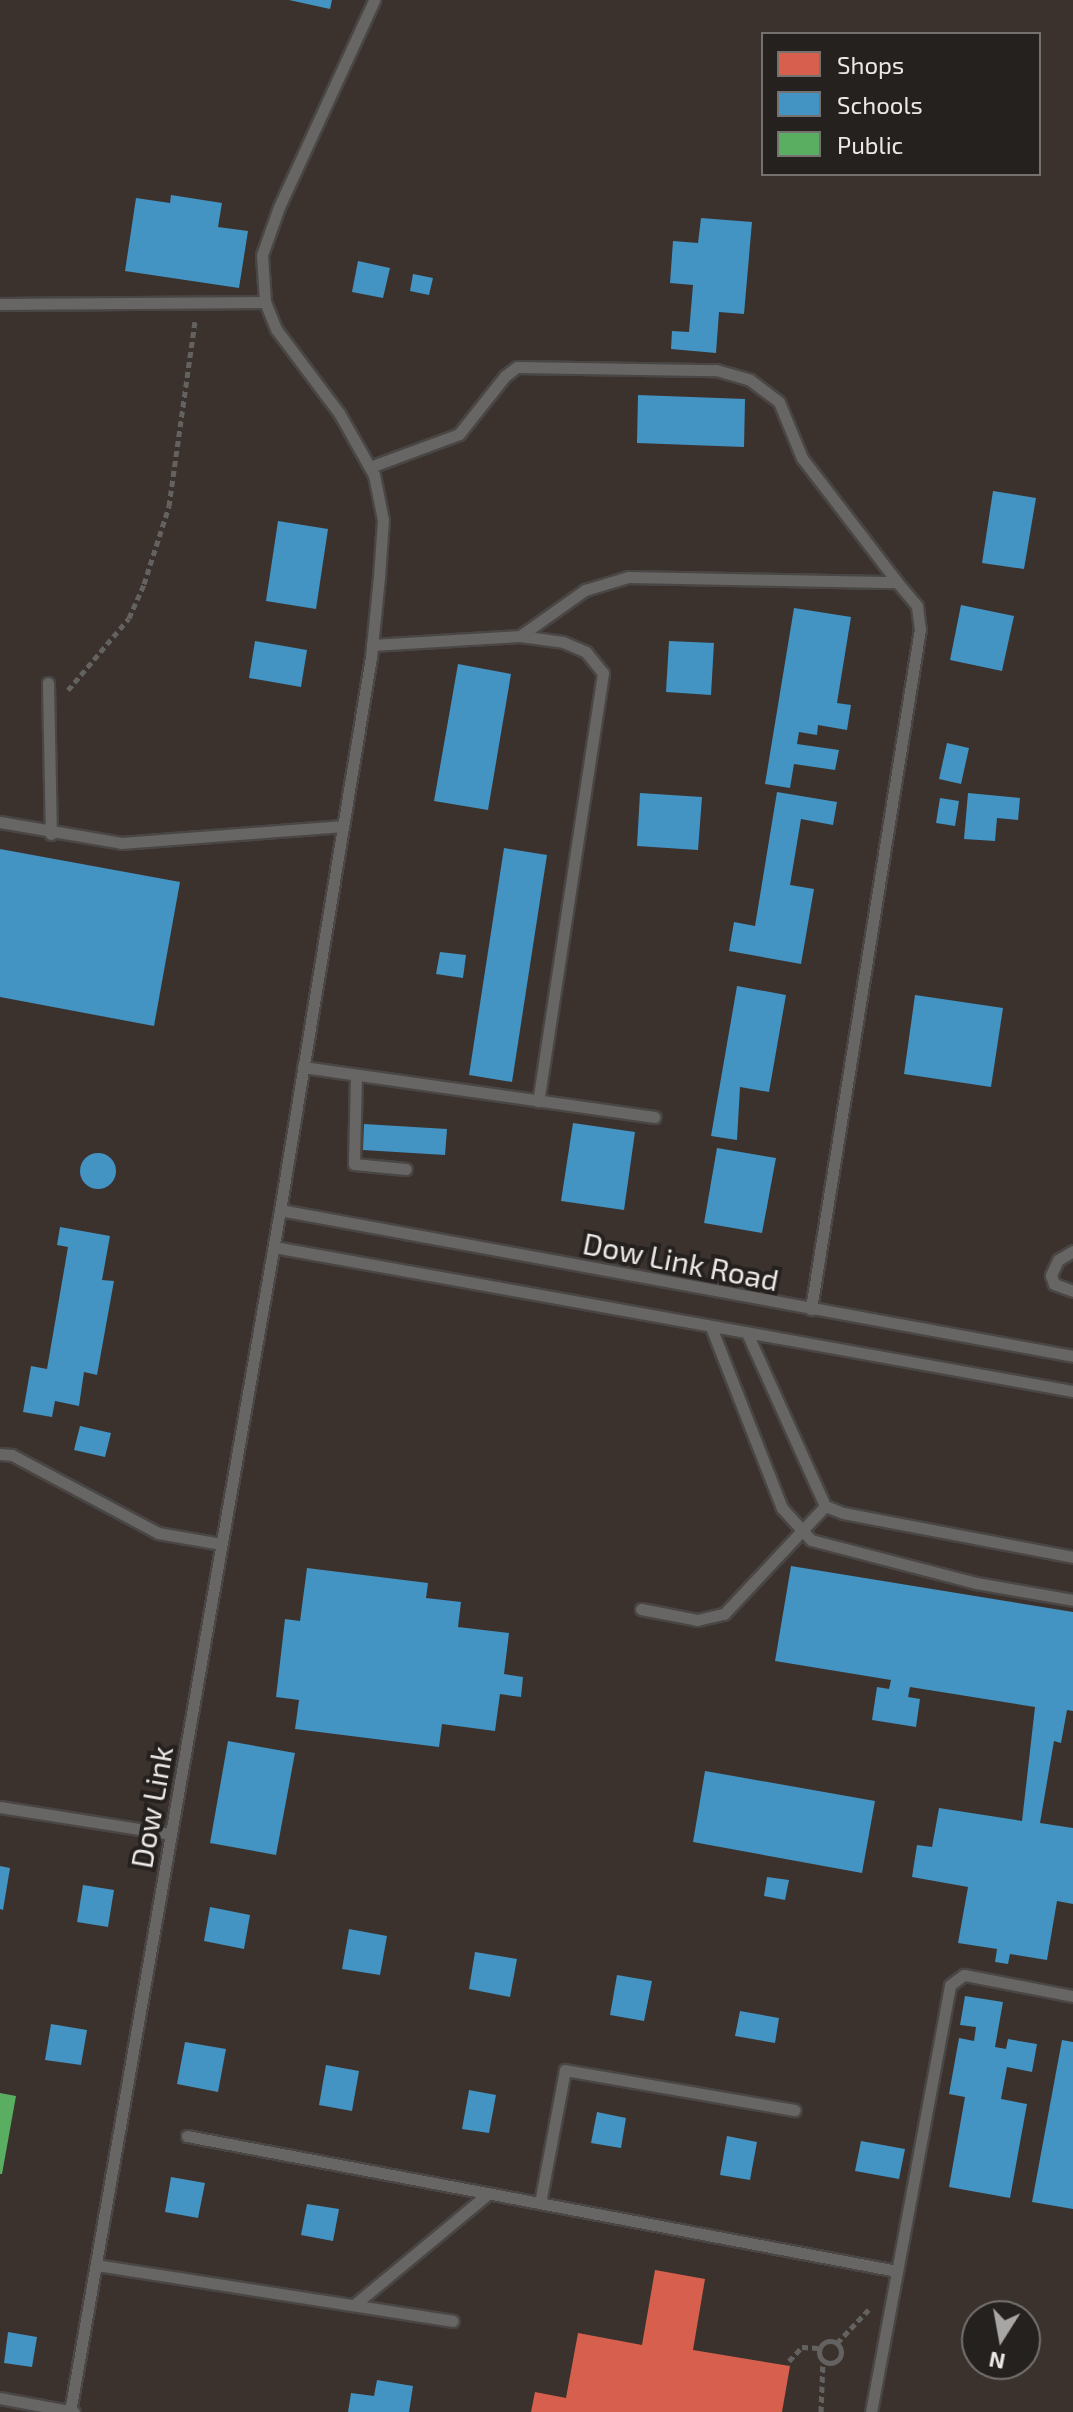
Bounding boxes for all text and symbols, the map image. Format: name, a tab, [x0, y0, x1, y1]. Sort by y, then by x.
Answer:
legend	[761, 32, 1041, 176]
text: Shops	[837, 50, 904, 79]
text: Schools	[837, 90, 923, 119]
text: Public	[837, 130, 903, 159]
street label: Dow Link Road	[580, 1224, 782, 1298]
street label: Dow Link	[123, 1743, 179, 1871]
north arrow	[961, 2300, 1041, 2380]
text: N	[987, 2347, 1007, 2376]

